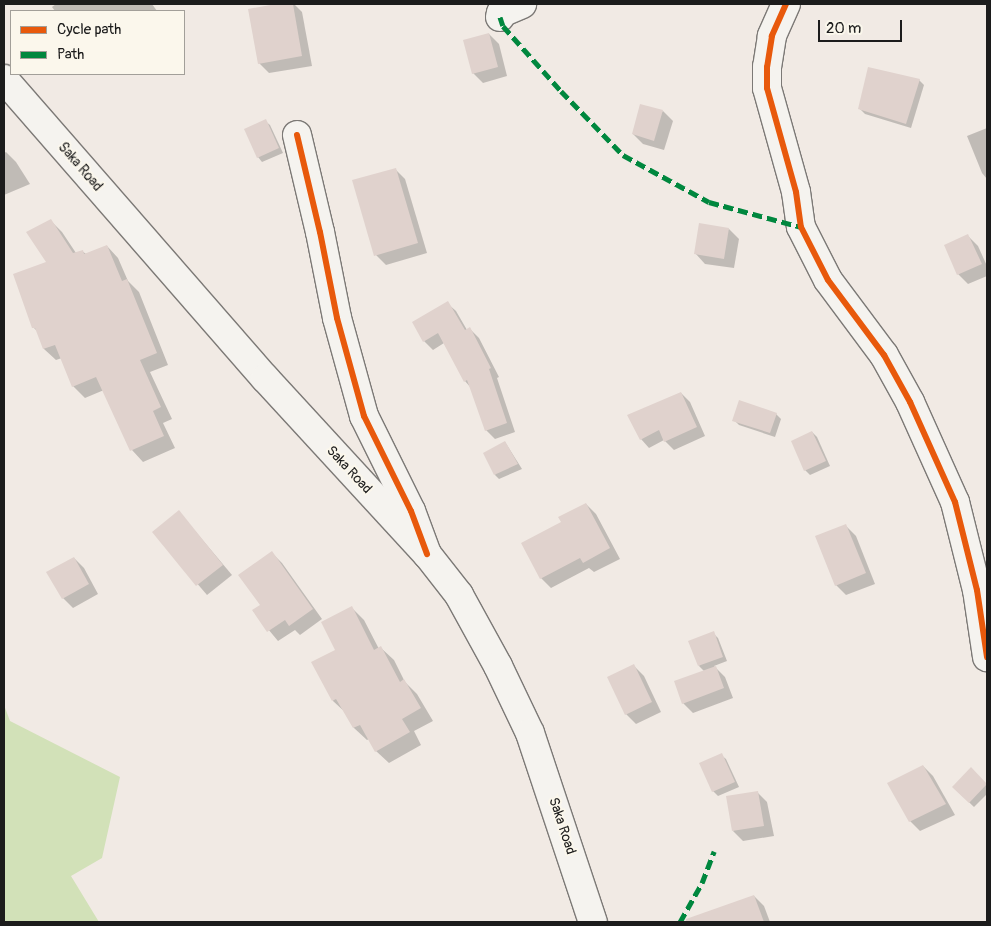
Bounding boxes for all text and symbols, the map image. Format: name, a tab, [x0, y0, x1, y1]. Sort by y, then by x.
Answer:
legend	[10, 10, 185, 75]
scale bar	[821, 10, 905, 42]
text: 20 m	[826, 19, 861, 38]
text: Cycle path	[57, 20, 121, 39]
text: Path	[57, 45, 84, 64]
street label: Saka Road	[54, 139, 106, 195]
street label: Saka Road	[323, 443, 375, 497]
street label: Saka Road	[545, 795, 579, 857]

